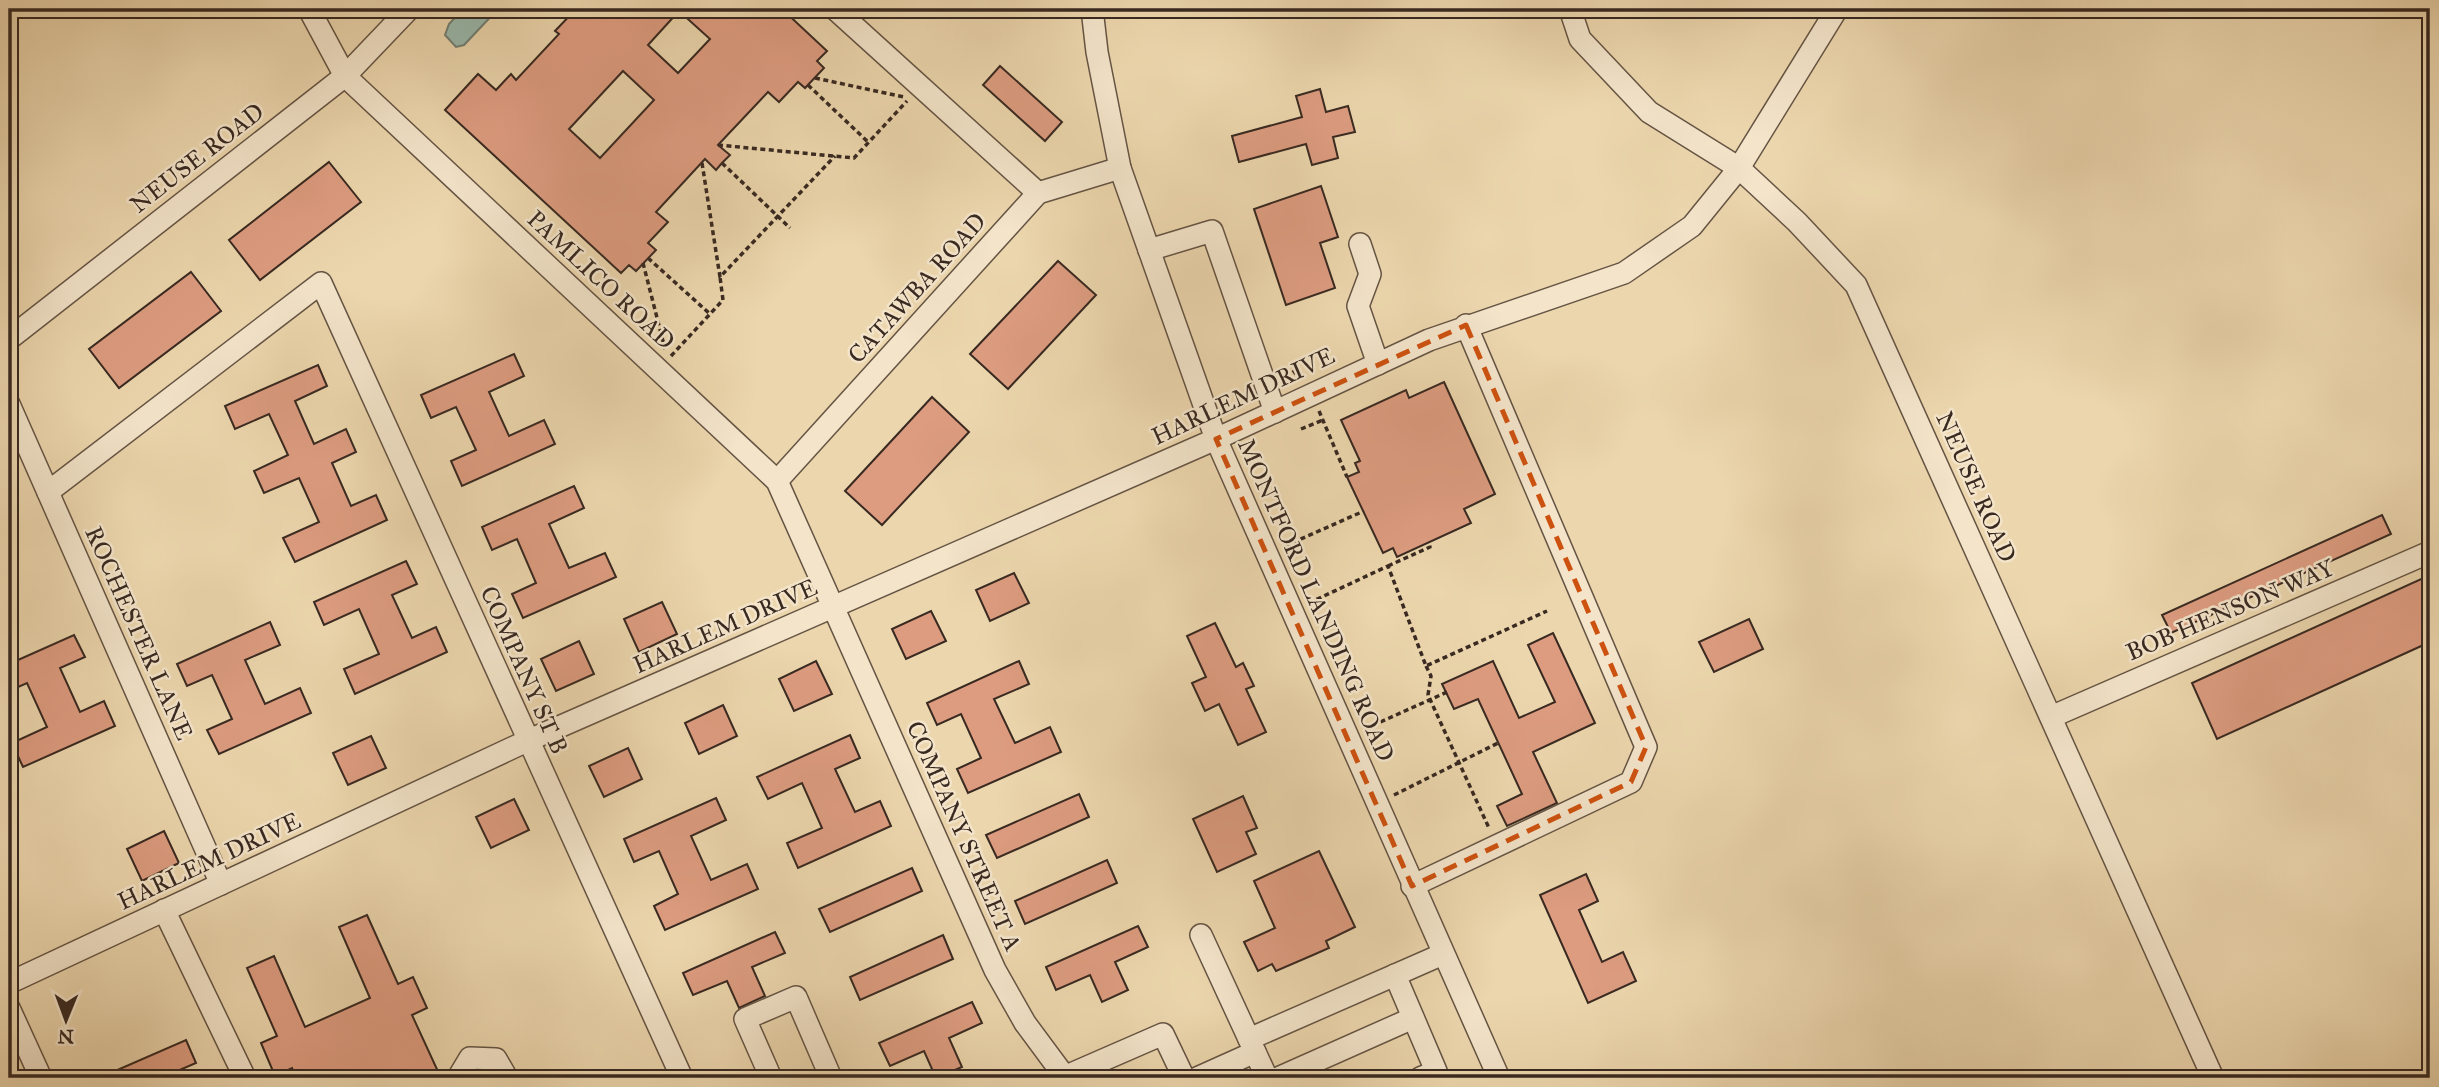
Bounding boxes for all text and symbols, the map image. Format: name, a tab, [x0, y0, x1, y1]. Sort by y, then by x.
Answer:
street label: NEUSE ROAD	[124, 96, 270, 220]
street label: PAMLICO ROAD	[521, 204, 681, 356]
street label: CATAWBA ROAD	[842, 207, 992, 369]
street label: HARLEM DRIVE	[1147, 340, 1339, 452]
street label: NEUSE ROAD	[1929, 407, 2023, 567]
street label: MONTFORD LANDING ROAD	[1231, 434, 1401, 766]
street label: ROCHESTER LANE	[78, 522, 200, 744]
street label: BOB HENSON WAY	[2122, 552, 2339, 667]
street label: HARLEM DRIVE	[628, 572, 822, 680]
street label: COMPANY ST B	[474, 581, 574, 759]
street label: COMPANY STREET A	[900, 716, 1028, 956]
street label: HARLEM DRIVE	[113, 805, 305, 917]
north arrow	[32, 986, 102, 1056]
text: N	[57, 1025, 74, 1048]

